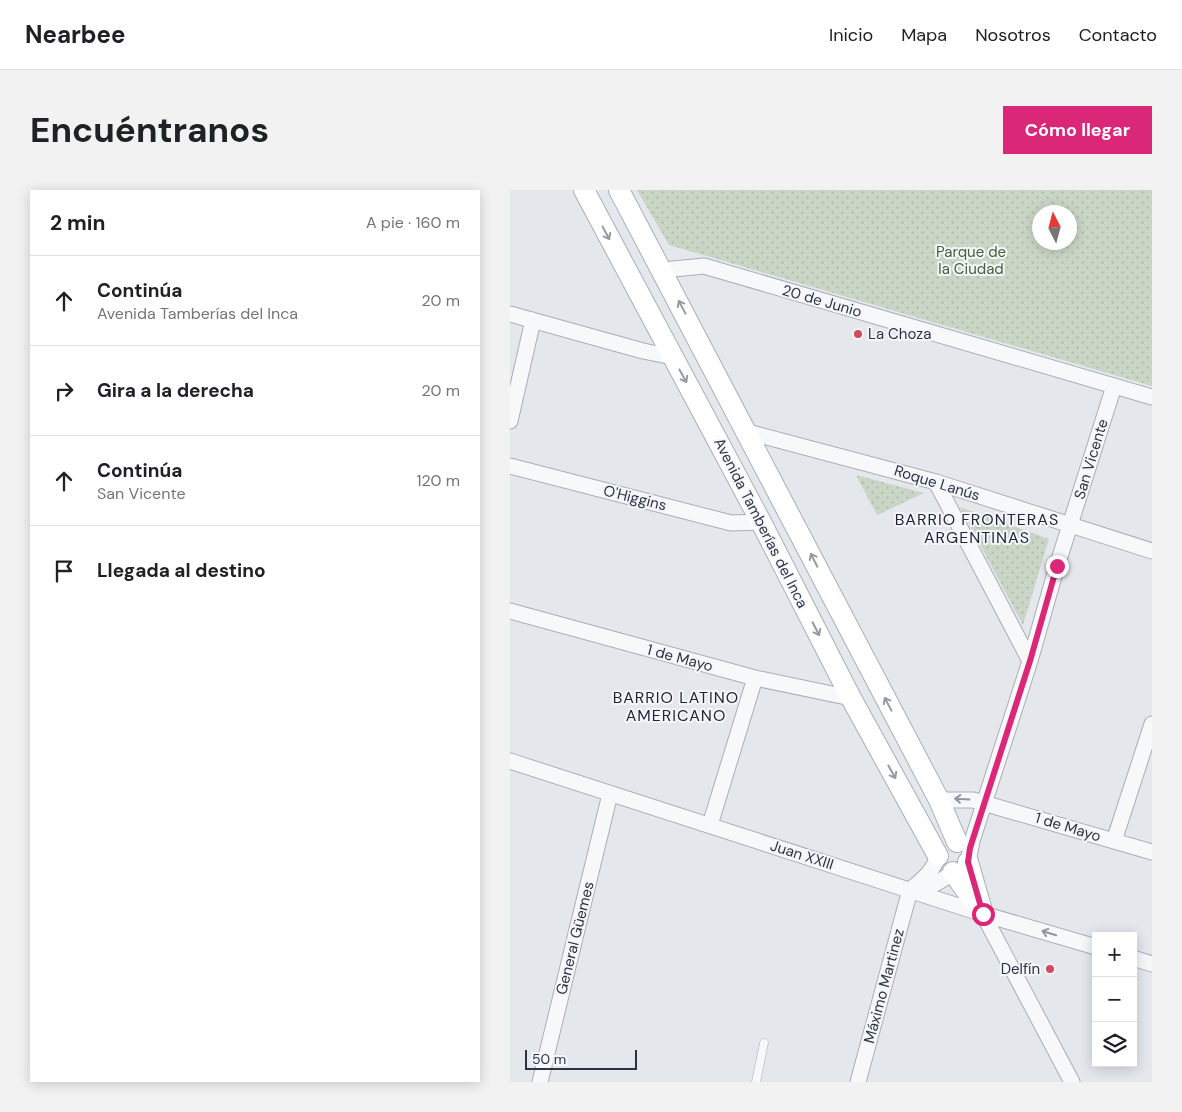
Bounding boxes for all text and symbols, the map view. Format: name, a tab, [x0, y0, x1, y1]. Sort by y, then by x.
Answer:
text: Nearbee	[25, 19, 125, 50]
text: Inicio	[829, 23, 873, 47]
text: Mapa	[901, 23, 947, 47]
text: Nosotros	[975, 23, 1051, 47]
text: Contacto	[1079, 23, 1157, 47]
button: Cómo llegar	[1003, 106, 1152, 154]
text: Encuéntranos	[30, 107, 269, 153]
north arrow	[1032, 205, 1077, 250]
text: 2 min	[50, 209, 106, 237]
text: A pie · 160 m	[366, 212, 460, 233]
one-way arrow	[601, 226, 611, 241]
park label: Parque de la Ciudad	[936, 242, 1006, 279]
text: Continúa	[97, 278, 182, 303]
street label: 20 de Junio	[780, 280, 864, 322]
icon: ahead	[50, 287, 78, 315]
text: 20 m	[421, 290, 460, 311]
one-way arrow	[677, 300, 686, 315]
text: Avenida Tamberías del Inca	[97, 303, 298, 324]
place label: La Choza	[868, 324, 931, 344]
marker: La Choza	[852, 328, 864, 340]
one-way arrow	[679, 369, 689, 383]
icon: right	[50, 377, 78, 405]
text: Gira a la derecha	[97, 378, 254, 403]
text: 20 m	[421, 380, 460, 401]
street label: San Vicente	[1069, 416, 1113, 502]
street label: Avenida Tamberías del Inca	[709, 435, 813, 611]
text: Continúa	[97, 458, 182, 483]
street label: Roque Lanús	[892, 460, 982, 506]
icon: ahead	[50, 467, 78, 495]
text: 120 m	[416, 470, 460, 491]
street label: O'Higgins	[601, 481, 669, 515]
text: San Vicente	[97, 483, 186, 504]
district label: BARRIO FRONTERAS ARGENTINAS	[895, 509, 1059, 548]
one-way arrow	[809, 553, 818, 568]
route end	[1046, 555, 1069, 578]
icon: arrive	[50, 557, 78, 585]
text: Llegada al destino	[97, 558, 266, 583]
one-way arrow	[812, 621, 821, 636]
street label: 1 de Mayo	[645, 640, 715, 676]
district label: BARRIO LATINO AMERICANO	[613, 687, 739, 726]
one-way arrow	[883, 697, 893, 712]
one-way arrow	[887, 765, 897, 779]
one-way arrow	[954, 794, 970, 803]
street label: 1 de Mayo	[1033, 808, 1103, 846]
street label: Juan XXIII	[768, 835, 836, 875]
street label: General Güemes	[551, 879, 599, 997]
route start	[972, 903, 995, 926]
street label: Máximo Martinez	[859, 926, 909, 1046]
one-way arrow	[1041, 927, 1057, 937]
map controls	[1092, 932, 1137, 1067]
button: +	[1092, 932, 1137, 977]
place label: Delfín	[1001, 959, 1040, 979]
marker: Delfín	[1044, 963, 1056, 975]
button: −	[1092, 977, 1137, 1022]
button: layers	[1092, 1022, 1137, 1067]
scale bar	[525, 1047, 638, 1070]
text: 50 m	[532, 1050, 566, 1068]

